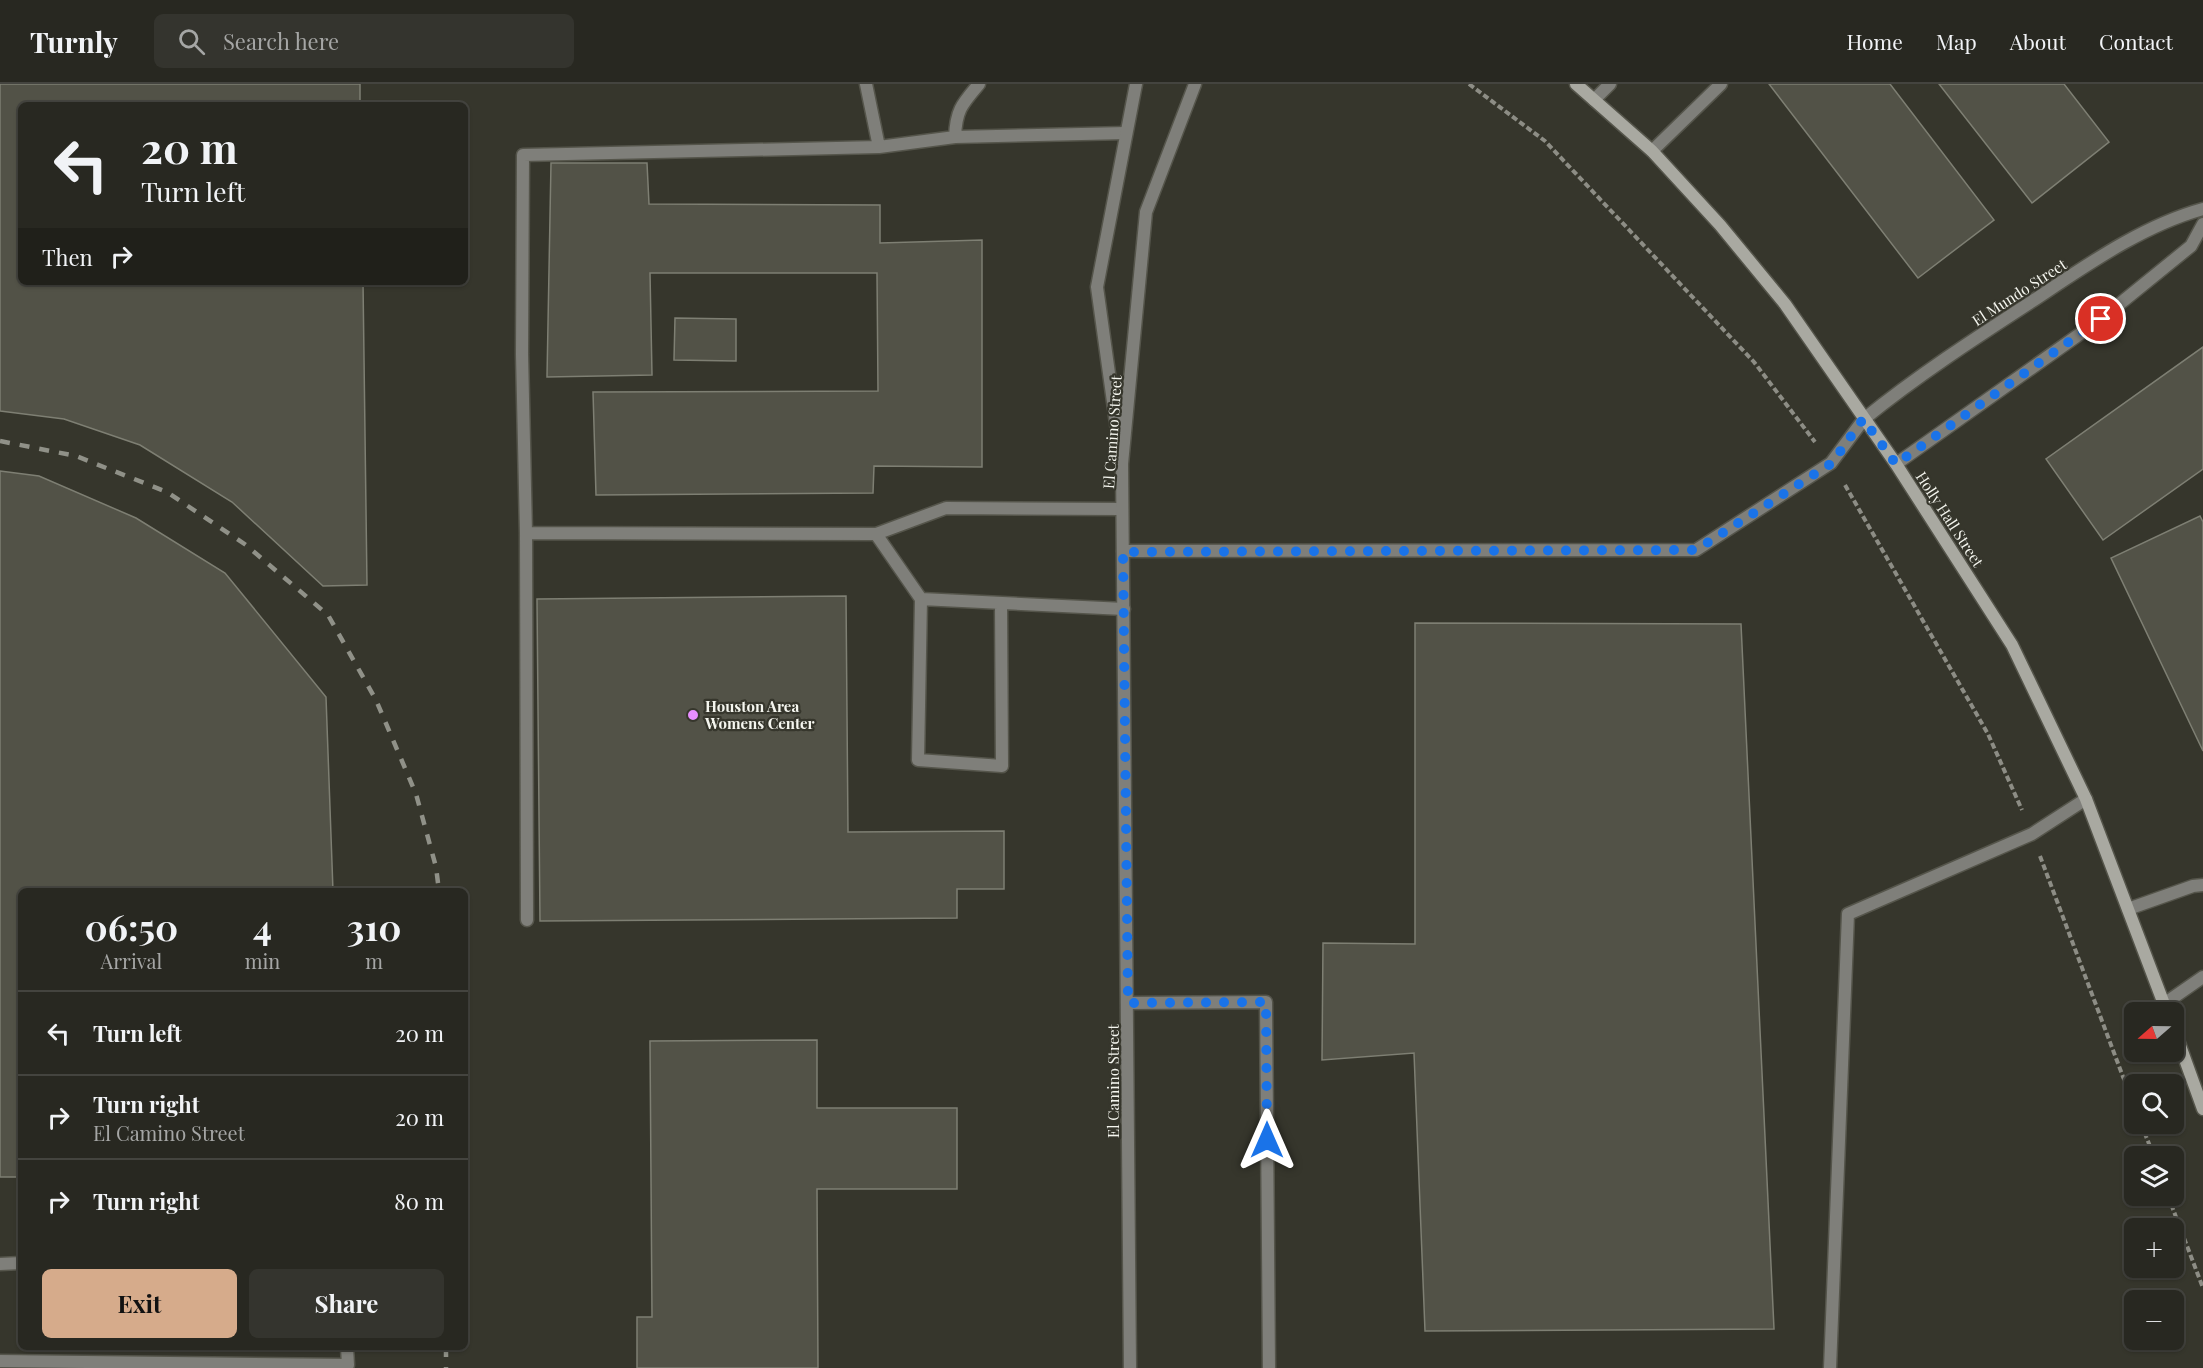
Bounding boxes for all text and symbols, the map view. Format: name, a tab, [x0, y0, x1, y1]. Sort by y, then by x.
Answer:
search box	[154, 14, 574, 68]
text: Turnly	[30, 23, 118, 60]
icon: search	[175, 25, 208, 58]
text: Search here	[223, 26, 339, 56]
text: Home	[1847, 27, 1903, 55]
text: Map	[1936, 27, 1977, 55]
text: About	[2010, 27, 2066, 55]
text: Contact	[2099, 27, 2173, 55]
text: 20 m	[141, 119, 238, 175]
icon: left	[42, 126, 120, 204]
text: Turn left	[141, 173, 245, 209]
icon: right	[105, 240, 138, 273]
text: Then	[42, 242, 93, 272]
street label: El Mundo Street	[1968, 254, 2071, 330]
pin	[2075, 293, 2126, 344]
icon: arrive	[2084, 302, 2117, 335]
street label: El Camino Street	[1098, 374, 1126, 489]
street label: Holly Hall Street	[1912, 467, 1989, 571]
place label: Houston Area Womens Center	[704, 696, 815, 733]
marker: Houston Area Womens Center	[686, 708, 700, 722]
text: 06:50	[85, 902, 178, 950]
text: 4	[253, 902, 272, 950]
text: 310	[347, 902, 401, 950]
text: Arrival	[101, 947, 162, 974]
text: min	[245, 947, 280, 974]
text: m	[365, 947, 383, 974]
north arrow	[2124, 1002, 2184, 1062]
map controls	[2124, 1002, 2184, 1350]
icon: left	[42, 1017, 75, 1050]
text: Turn left	[93, 1018, 182, 1048]
text: 20 m	[395, 1018, 444, 1048]
street label: El Camino Street	[1103, 1023, 1123, 1138]
button: search	[2124, 1074, 2184, 1134]
text: Turn right	[93, 1089, 199, 1119]
icon: right	[42, 1101, 75, 1134]
text: 20 m	[395, 1102, 444, 1132]
position arrow	[1235, 1108, 1299, 1172]
text: El Camino Street	[93, 1119, 245, 1146]
button: layers	[2124, 1146, 2184, 1206]
icon: right	[42, 1185, 75, 1218]
text: Turn right	[93, 1186, 199, 1216]
text: 80 m	[394, 1186, 444, 1216]
button: +	[2124, 1218, 2184, 1278]
button: Exit	[42, 1269, 237, 1338]
button: Share	[249, 1269, 444, 1338]
button: −	[2124, 1290, 2184, 1350]

